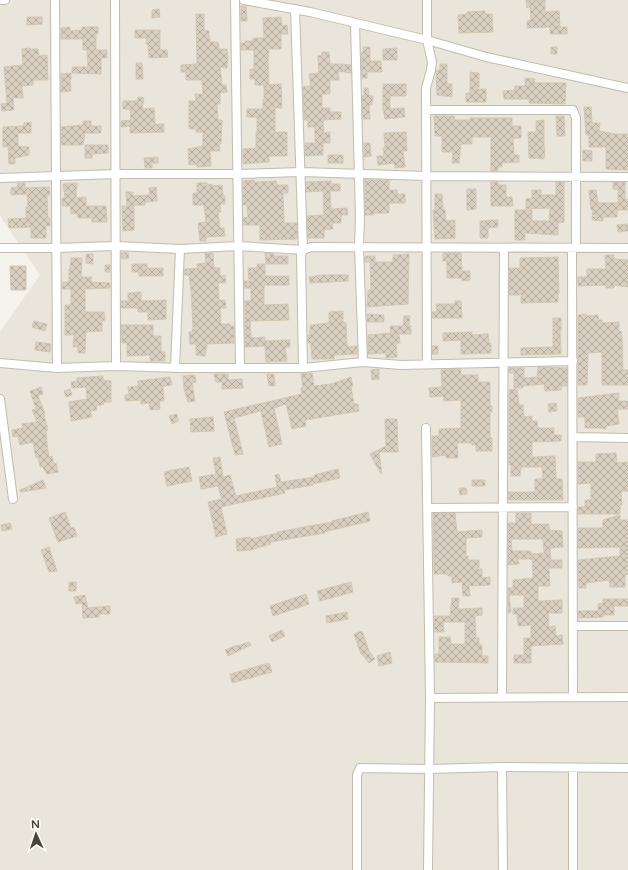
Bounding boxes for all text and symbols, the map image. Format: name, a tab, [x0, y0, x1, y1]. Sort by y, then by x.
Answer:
north arrow	[16, 814, 56, 854]
text: N	[31, 818, 40, 831]

